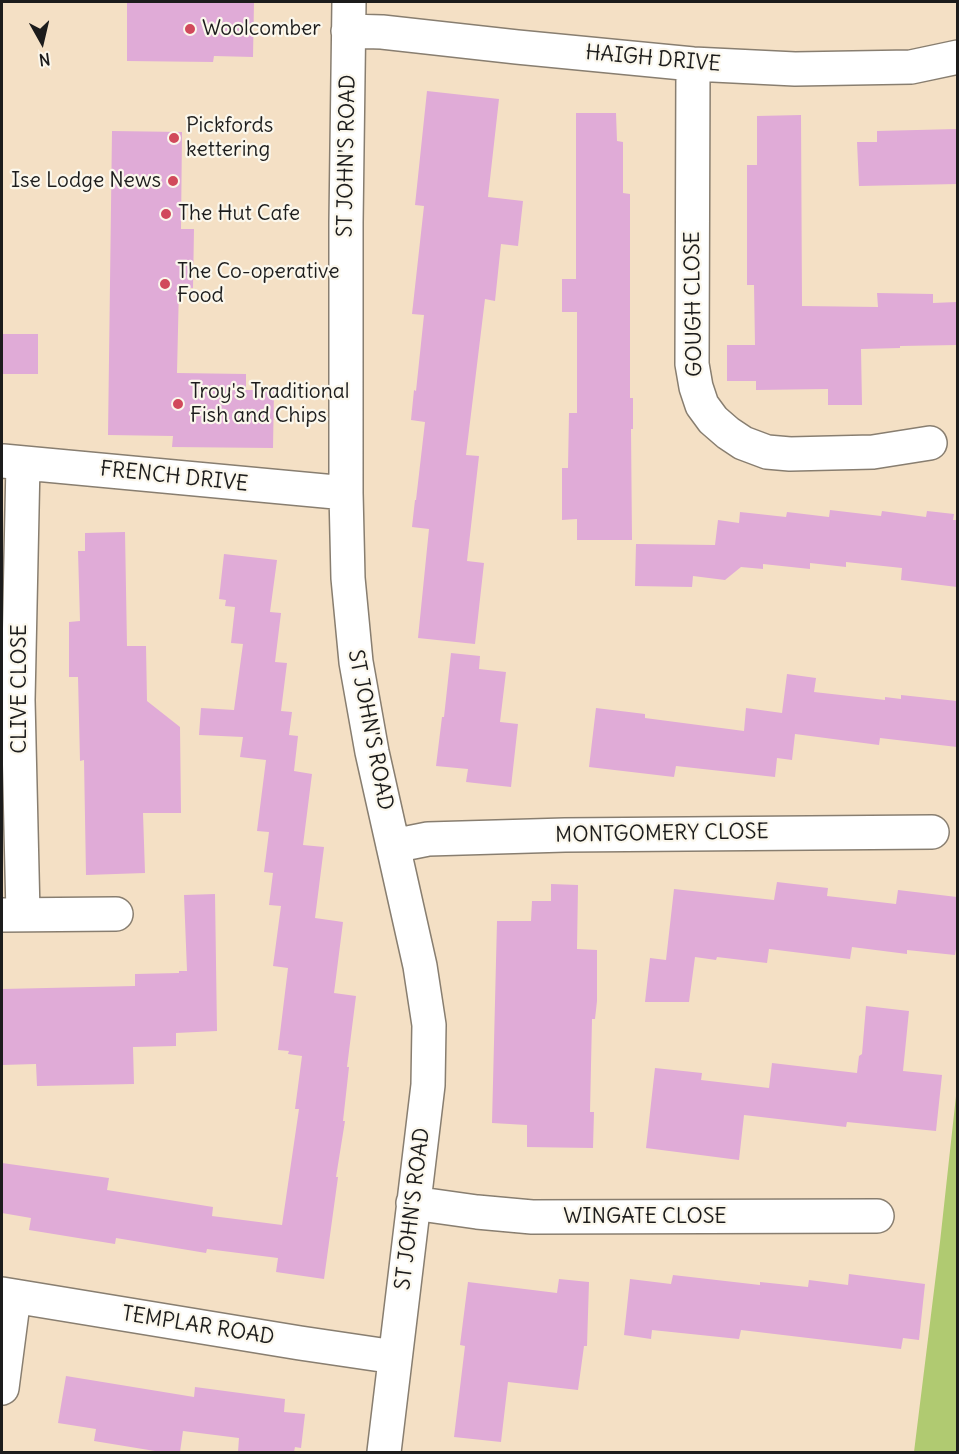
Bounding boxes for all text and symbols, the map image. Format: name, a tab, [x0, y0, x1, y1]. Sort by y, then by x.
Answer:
north arrow	[12, 12, 72, 72]
place label: Woolcomber	[202, 16, 321, 42]
marker: Woolcomber	[183, 22, 197, 36]
street label: HAIGH DRIVE	[584, 41, 722, 77]
text: N	[38, 49, 51, 70]
street label: ST JOHN'S ROAD	[333, 74, 361, 238]
place label: Pickfords kettering	[186, 113, 273, 163]
marker: Pickfords kettering	[167, 131, 181, 145]
place label: Ise Lodge News	[11, 168, 161, 194]
marker: Ise Lodge News	[166, 174, 180, 188]
place label: The Hut Cafe	[178, 201, 300, 227]
marker: The Hut Cafe	[159, 207, 173, 221]
street label: GOUGH CLOSE	[680, 231, 708, 377]
place label: The Co-operative Food	[177, 259, 340, 309]
marker: The Co-operative Food	[158, 277, 172, 291]
place label: Troy's Traditional Fish and Chips	[190, 379, 349, 429]
marker: Troy's Traditional Fish and Chips	[171, 397, 185, 411]
street label: FRENCH DRIVE	[99, 457, 249, 497]
street label: CLIVE CLOSE	[7, 624, 33, 754]
street label: ST JOHN'S ROAD	[342, 648, 398, 812]
street label: MONTGOMERY CLOSE	[555, 820, 769, 848]
street label: ST JOHN'S ROAD	[391, 1127, 435, 1291]
street label: WINGATE CLOSE	[563, 1204, 727, 1230]
street label: TEMPLAR ROAD	[120, 1301, 276, 1351]

